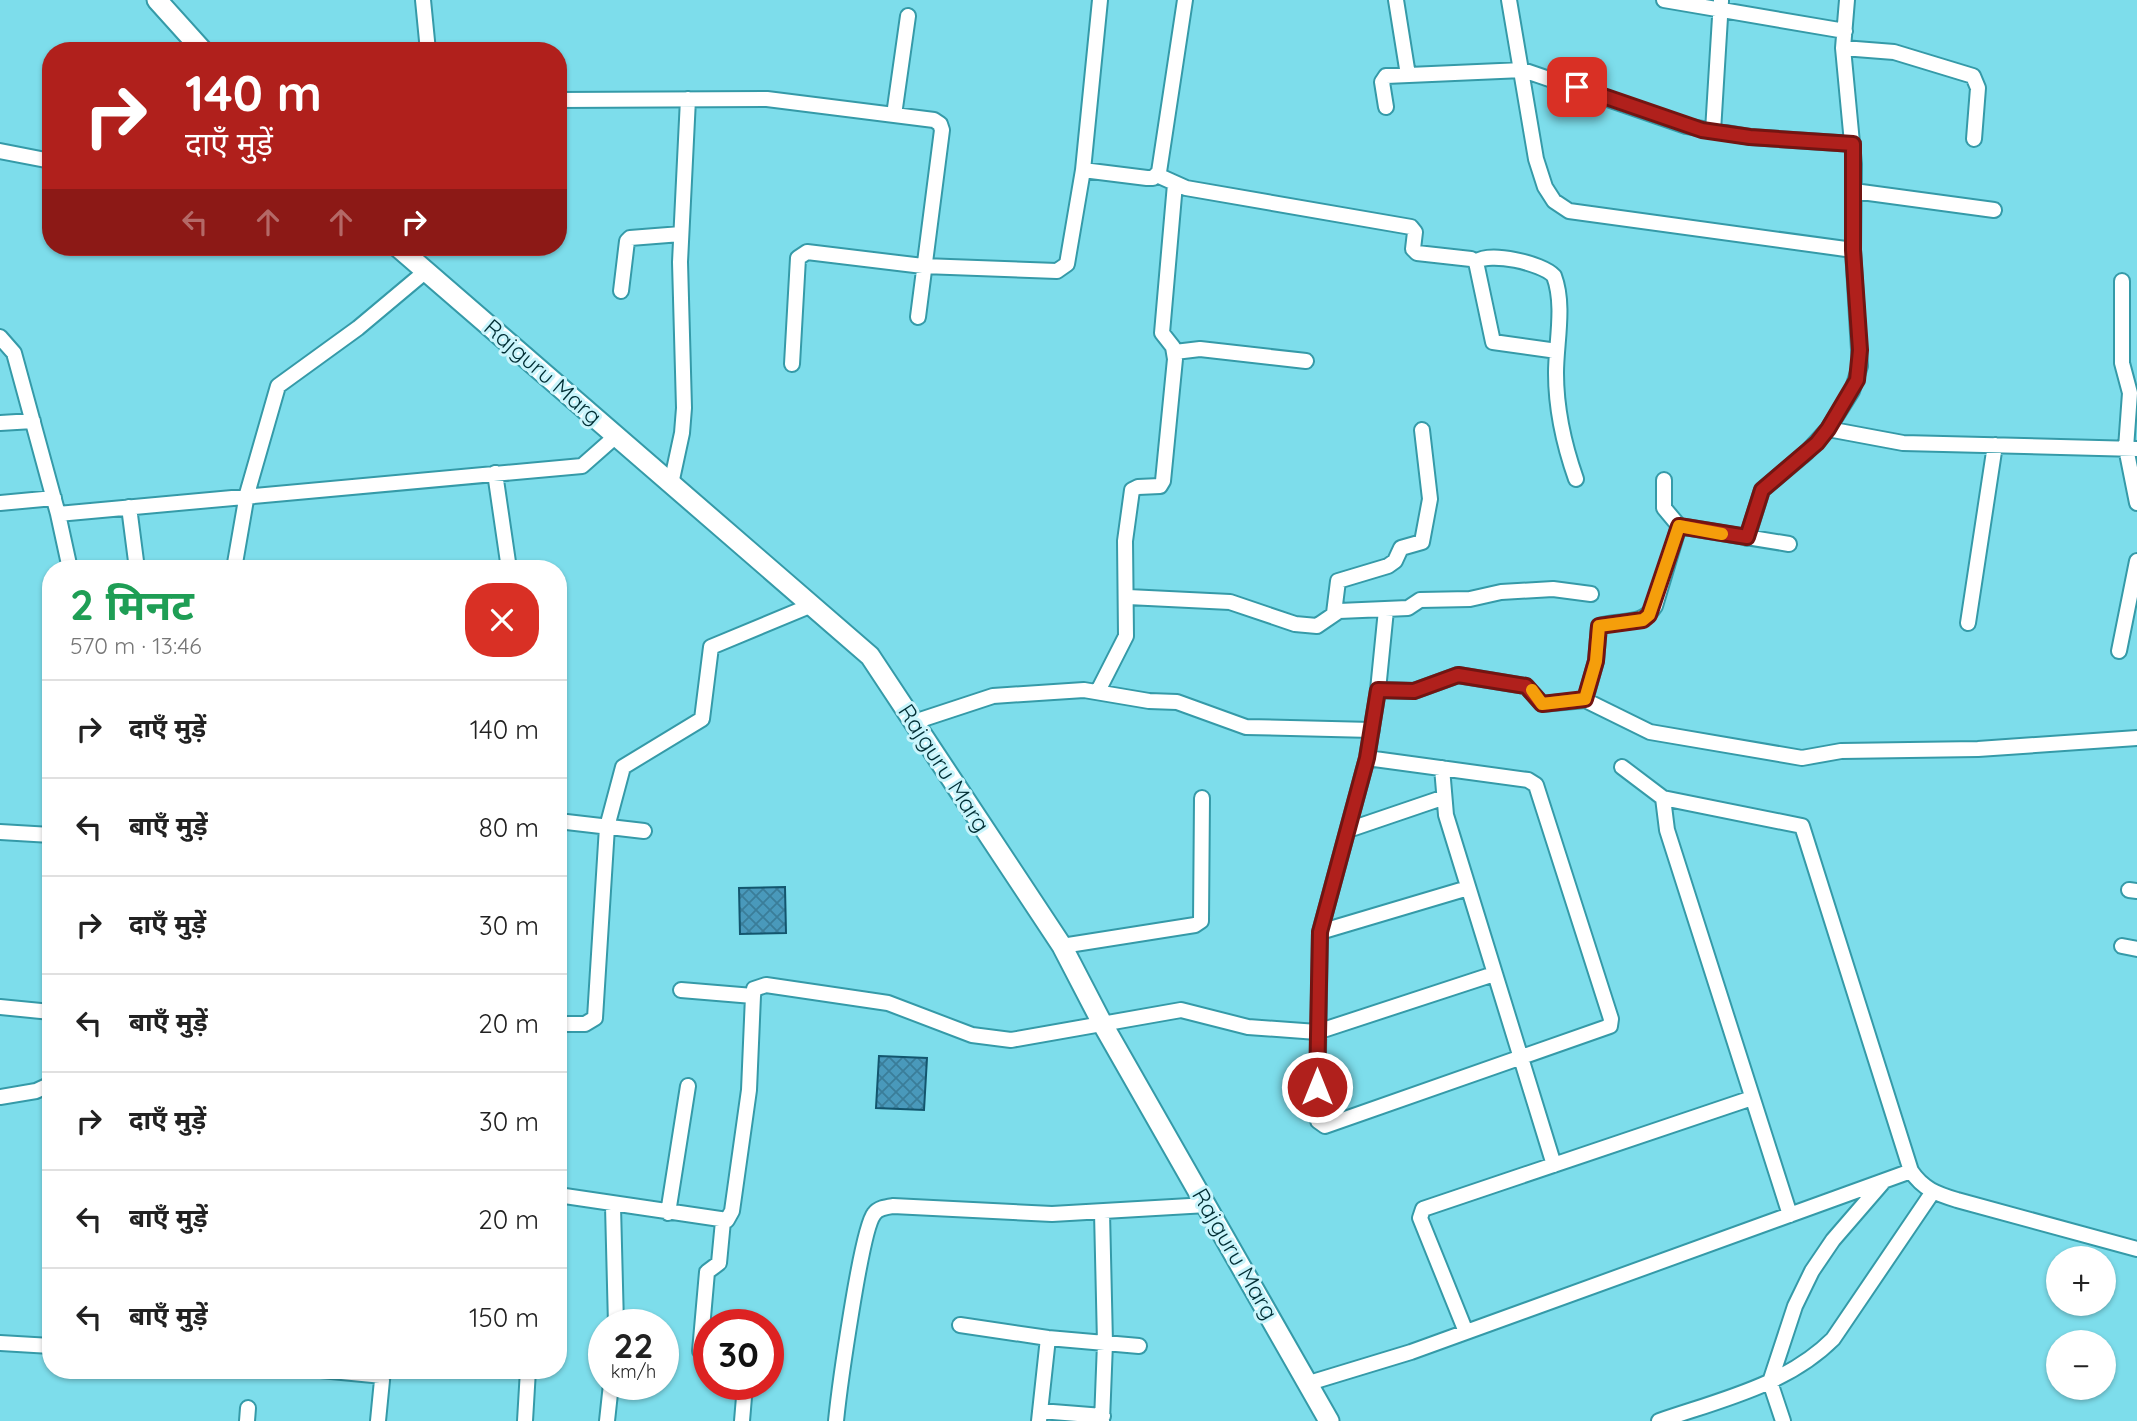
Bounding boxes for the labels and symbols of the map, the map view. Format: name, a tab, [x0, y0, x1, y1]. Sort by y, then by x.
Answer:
pin	[1547, 57, 1607, 117]
street label: Rajguru Marg	[478, 312, 608, 431]
street label: Rajguru Marg	[892, 698, 997, 837]
position arrow	[1280, 1050, 1354, 1124]
street label: Rajguru Marg	[1186, 1183, 1285, 1325]
speed limit sign: 30	[693, 1309, 784, 1400]

